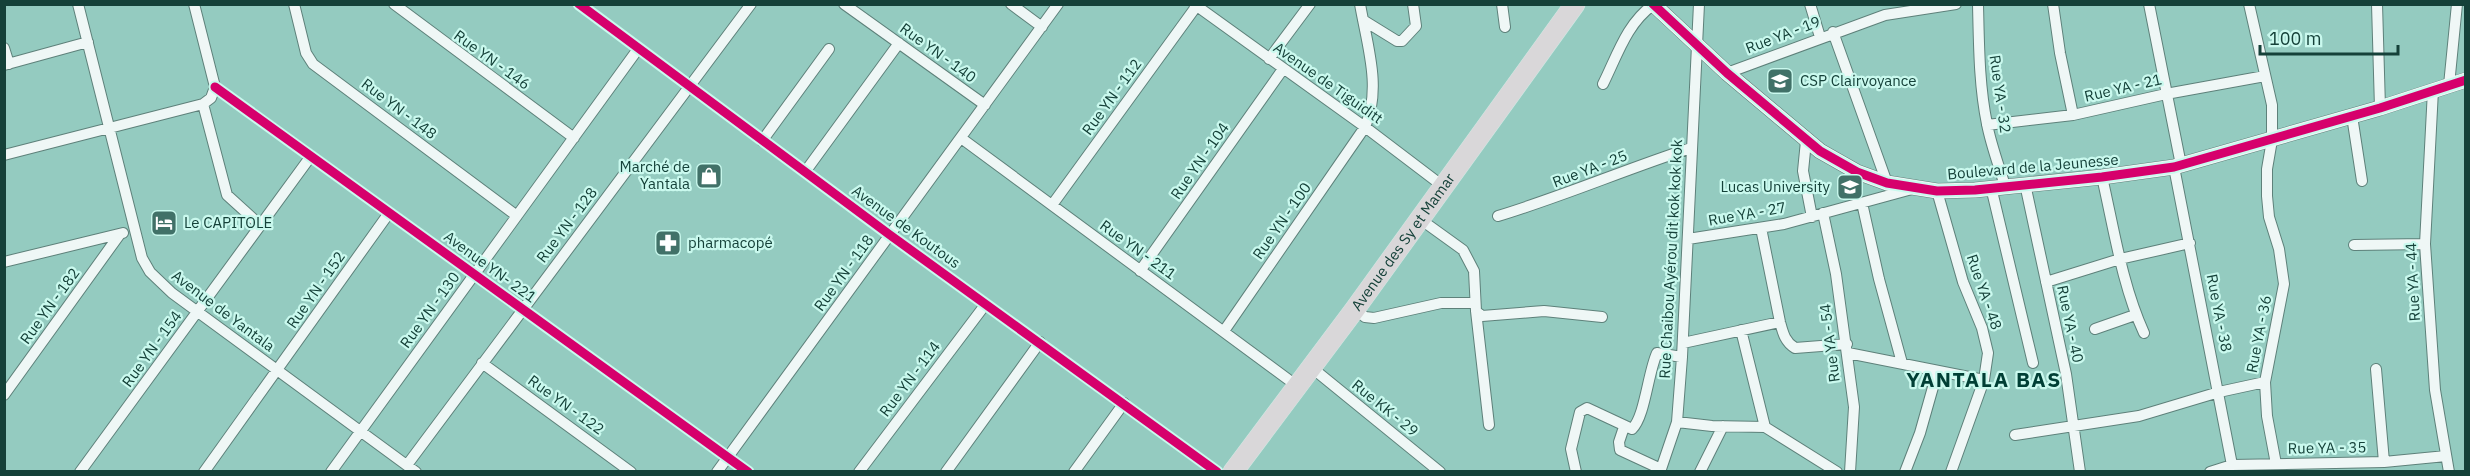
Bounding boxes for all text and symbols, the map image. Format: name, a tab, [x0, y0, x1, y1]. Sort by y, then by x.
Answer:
street label: Rue YA - 19	[1743, 12, 1823, 57]
scale bar	[2260, 18, 2398, 56]
street label: Rue YN - 140	[897, 19, 980, 87]
street label: Rue YN - 146	[451, 26, 534, 94]
text: 100 m	[2269, 27, 2321, 50]
street label: Avenue de Tiguiditt	[1270, 38, 1387, 127]
street label: Rue YA - 32	[1986, 54, 2015, 134]
street label: Rue YN - 112	[1078, 55, 1146, 138]
school or university icon: CSP Clairvoyance	[1765, 66, 1795, 96]
street label: Rue YA - 21	[2082, 69, 2163, 106]
place label: CSP Clairvoyance	[1800, 71, 1917, 90]
street label: Rue YN - 148	[358, 74, 441, 143]
street label: Rue YN - 104	[1166, 119, 1233, 203]
street label: Rue Chaibou Ayérou dit kok kok kok	[1655, 139, 1686, 379]
street label: Rue YA - 25	[1550, 146, 1630, 191]
street label: Boulevard de la Jeunesse	[1947, 150, 2119, 183]
place label: Marché de Yantala	[620, 157, 690, 193]
shop icon: Marché de Yantala	[694, 161, 724, 191]
street label: Avenue des Sy et Mamar	[1347, 169, 1459, 314]
school or university icon: Lucas University	[1835, 172, 1865, 202]
place label: Lucas University	[1720, 177, 1831, 196]
street label: Rue YN - 100	[1248, 179, 1315, 263]
street label: Avenue de Koutous	[848, 181, 964, 272]
street label: Rue YN - 128	[532, 183, 601, 266]
street label: Rue YA - 27	[1707, 197, 1787, 230]
hotel icon: Le CAPITOLE	[149, 208, 179, 238]
place label: Le CAPITOLE	[184, 213, 272, 232]
street label: Rue YN - 211	[1097, 216, 1180, 284]
street label: Avenue YN- 221	[440, 227, 540, 307]
pharmacy icon: pharmacopé	[653, 228, 683, 258]
street label: Rue YN - 118	[810, 231, 878, 314]
place label: pharmacopé	[688, 233, 773, 252]
street label: Rue YA - 44	[2401, 242, 2424, 322]
street label: Rue YN - 152	[282, 248, 349, 332]
street label: Rue YA - 48	[1963, 252, 2006, 332]
street label: Rue YN - 182	[16, 264, 84, 347]
street label: Avenue de Yantala	[168, 266, 279, 356]
street label: Rue YN - 130	[396, 268, 464, 351]
street label: Rue YA - 38	[2203, 272, 2236, 353]
street label: Rue YA - 40	[2053, 283, 2088, 364]
street label: Rue YA - 36	[2242, 293, 2275, 374]
street label: Rue YA - 54	[1815, 303, 1844, 383]
street label: Rue YN - 154	[118, 307, 186, 390]
street label: Rue YN - 114	[875, 337, 944, 420]
district label: YANTALA BAS	[1906, 365, 2062, 393]
street label: Rue YN - 122	[525, 371, 608, 439]
street label: Rue KK - 29	[1348, 375, 1422, 440]
street label: Rue YA - 35	[2288, 437, 2366, 458]

